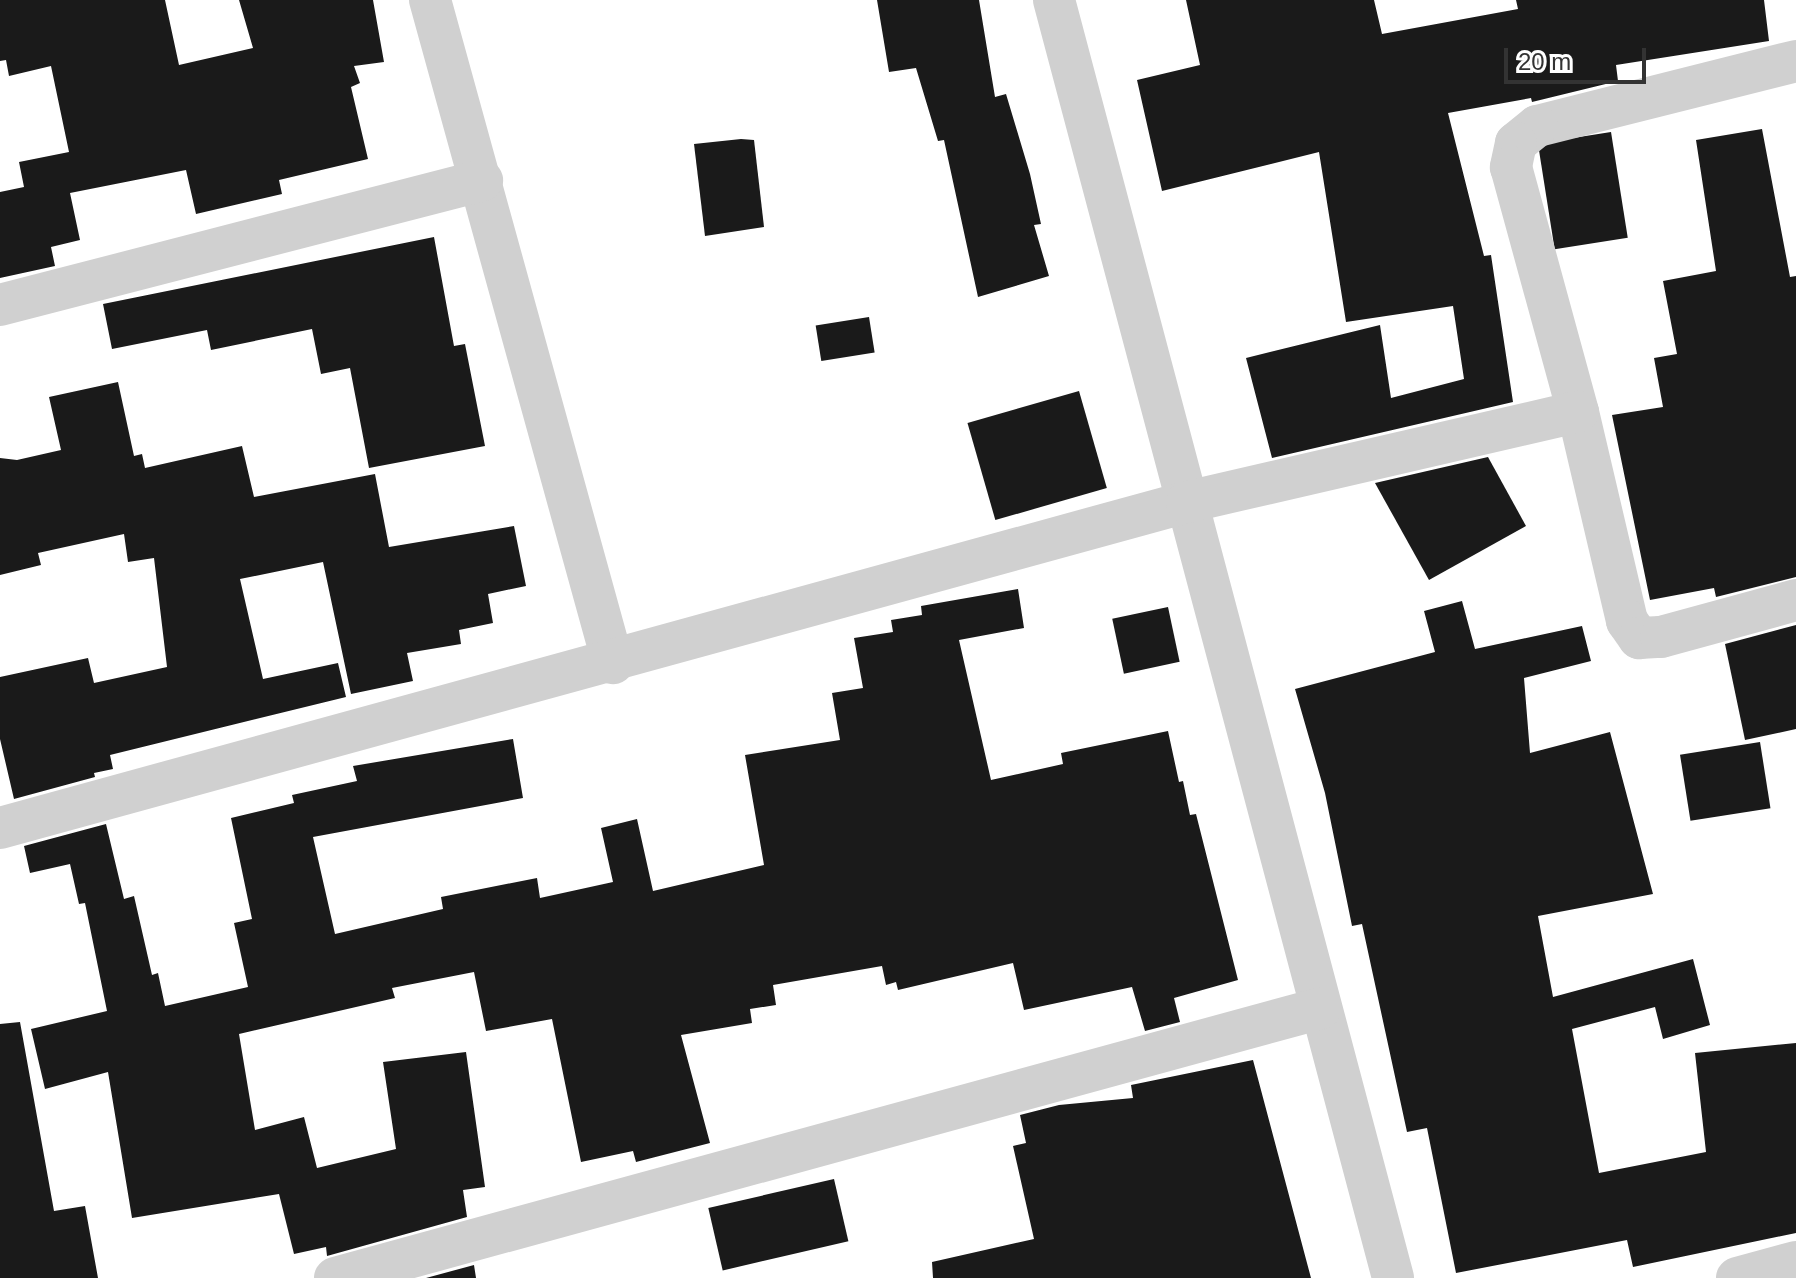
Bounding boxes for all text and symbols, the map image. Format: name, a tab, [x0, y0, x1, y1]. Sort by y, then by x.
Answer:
scale bar	[1508, 32, 1650, 82]
text: 20 m	[1518, 48, 1571, 75]

